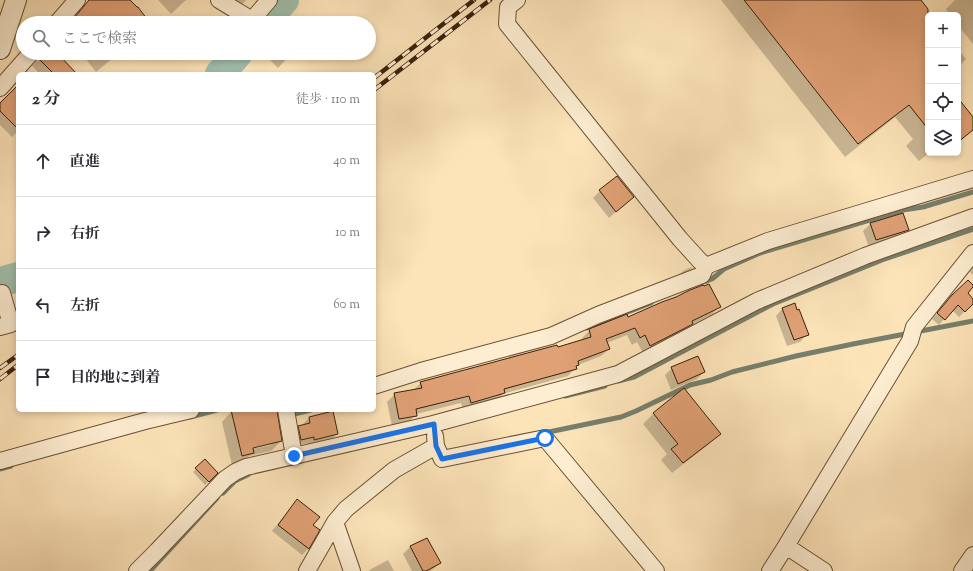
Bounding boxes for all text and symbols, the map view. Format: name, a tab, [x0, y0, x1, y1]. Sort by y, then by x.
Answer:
map controls	[925, 12, 961, 156]
button: +	[925, 12, 961, 48]
search box	[16, 16, 376, 60]
icon: search	[30, 27, 52, 49]
text: ここで検索	[62, 29, 137, 50]
button: −	[925, 48, 961, 84]
button: locate	[925, 84, 961, 120]
text: 2 分	[32, 88, 61, 112]
text: 徒歩 · 110 m	[296, 91, 360, 109]
button: layers	[925, 120, 961, 156]
icon: ahead	[32, 150, 54, 172]
text: 直進	[70, 152, 100, 173]
text: 40 m	[333, 152, 360, 170]
icon: right	[32, 222, 54, 244]
text: 右折	[70, 224, 100, 245]
text: 10 m	[335, 224, 360, 242]
icon: left	[32, 294, 54, 316]
text: 左折	[70, 296, 100, 317]
text: 60 m	[333, 296, 360, 314]
icon: arrive	[32, 366, 54, 388]
text: 目的地に到着	[70, 368, 160, 389]
route start	[536, 429, 554, 447]
route end	[285, 447, 303, 465]

